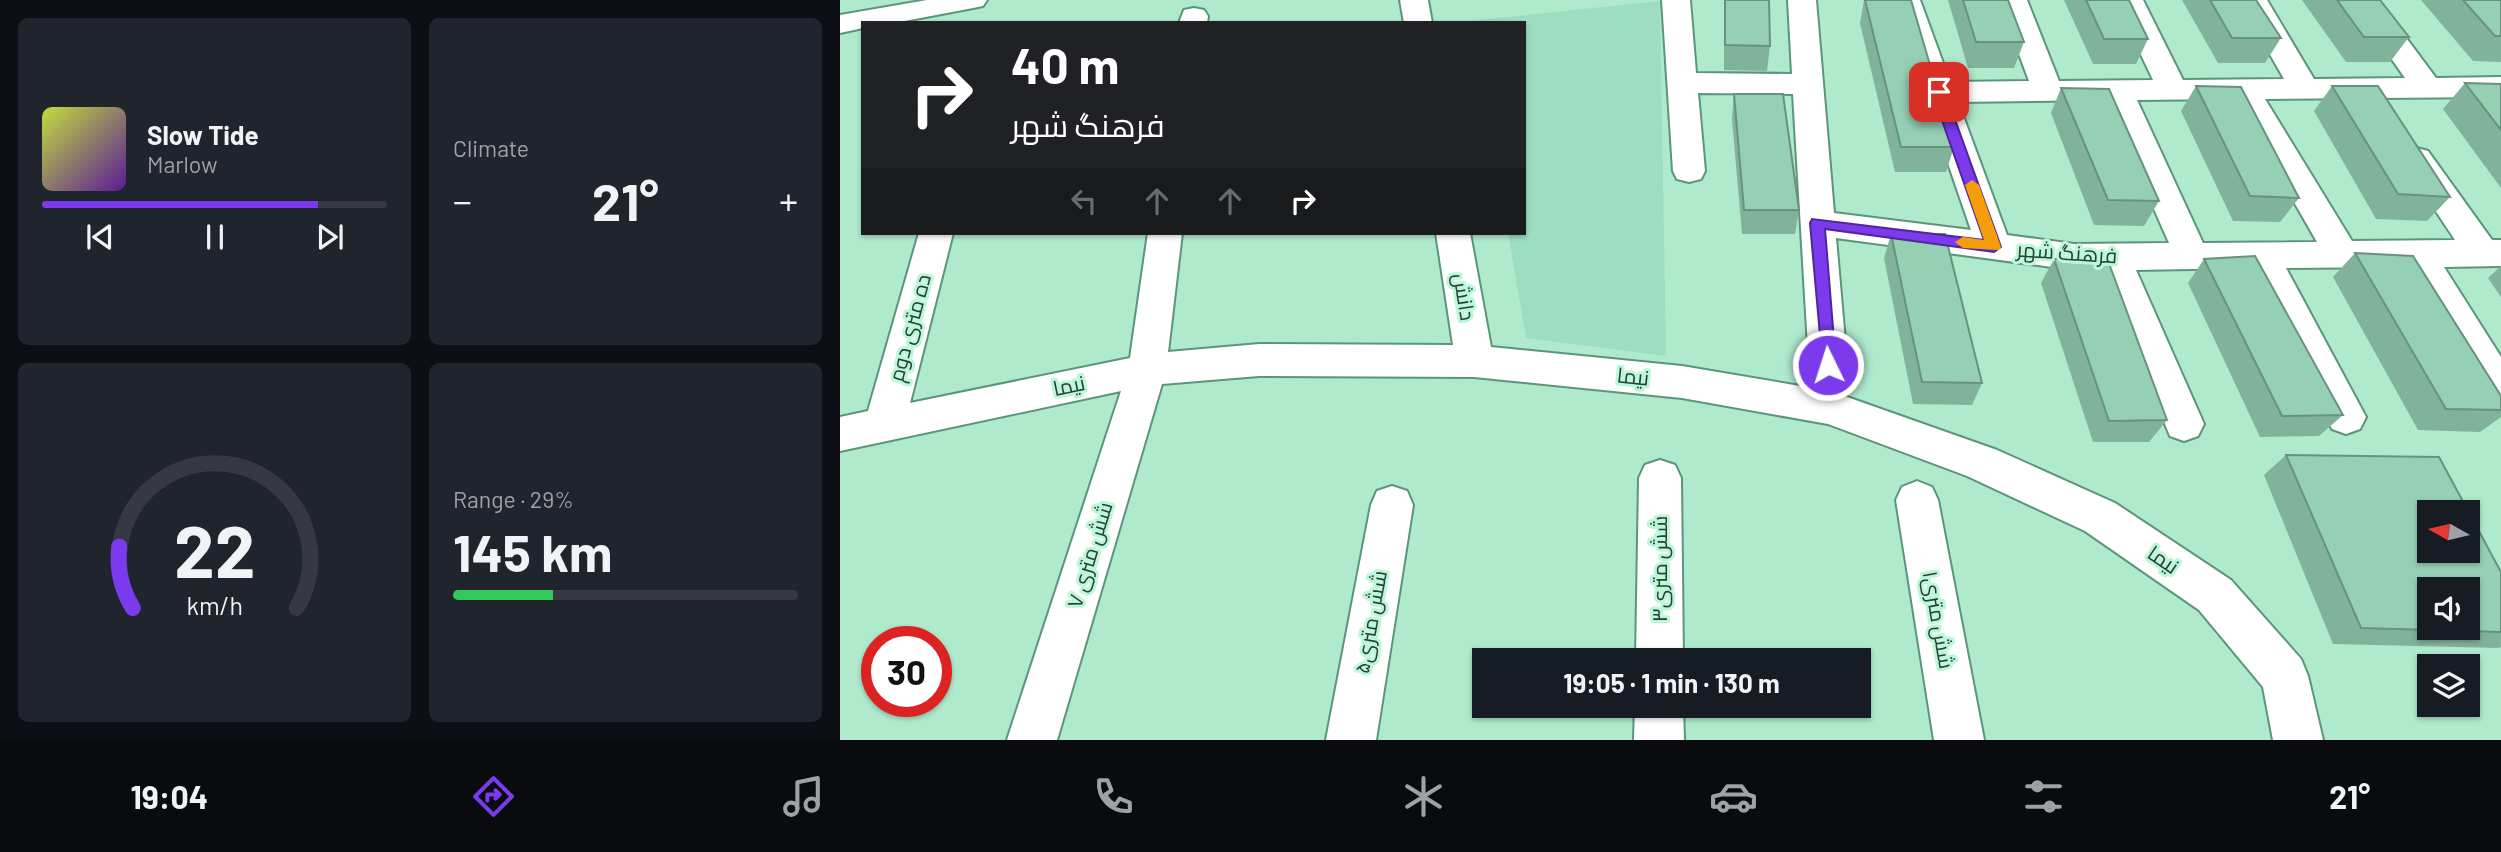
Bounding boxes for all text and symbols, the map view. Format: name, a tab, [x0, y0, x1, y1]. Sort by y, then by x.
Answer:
text: 40 m	[1011, 35, 1119, 94]
icon: right	[896, 49, 987, 140]
pin	[1909, 62, 1969, 122]
icon: arrive	[1920, 73, 1958, 111]
text: فرهنگ شهر	[1011, 105, 1165, 143]
text: Slow Tide	[147, 119, 259, 150]
text: Climate	[453, 134, 529, 162]
text: Marlow	[147, 150, 218, 178]
text: 21°	[592, 169, 659, 231]
text: −	[453, 177, 472, 223]
text: +	[779, 177, 798, 223]
icon: left	[1065, 182, 1103, 220]
icon: ahead	[1138, 182, 1176, 220]
icon: ahead	[1211, 182, 1249, 220]
icon: right	[1284, 182, 1322, 220]
icon: previous	[81, 218, 119, 256]
icon: pause	[196, 218, 234, 256]
icon: next	[311, 218, 349, 256]
street label: فرهنگ شهر	[2015, 235, 2118, 269]
street label: ده متری دوم	[882, 271, 938, 385]
street label: دانش	[1447, 271, 1482, 323]
position arrow	[1791, 328, 1865, 402]
street label: نیما	[1616, 361, 1650, 390]
street label: نیما	[1050, 369, 1087, 400]
text: Range · 29%	[453, 485, 574, 513]
street label: ۷ شش متری	[1061, 498, 1118, 611]
north arrow	[2417, 500, 2480, 564]
map controls	[2417, 500, 2480, 717]
text: 22	[174, 506, 255, 594]
street label: شش متری۳	[1646, 516, 1673, 622]
text: 145 km	[453, 520, 612, 582]
street label: نیما	[2144, 539, 2184, 578]
street label: ۵شش متری	[1348, 568, 1393, 675]
street label: شش متری۱	[1917, 569, 1960, 671]
button: sound	[2417, 577, 2480, 640]
text: km/h	[186, 590, 243, 620]
speed limit sign: 30	[861, 626, 952, 717]
button: layers	[2417, 654, 2480, 717]
text: 19:05 · 1 min · 130 m	[1563, 667, 1780, 698]
icon: directions	[469, 772, 518, 821]
icon: music	[779, 772, 828, 821]
icon: phone	[1089, 772, 1138, 821]
icon: climate	[1399, 772, 1448, 821]
icon: car	[1709, 772, 1758, 821]
icon: filters	[2019, 772, 2068, 821]
text: 19:04	[131, 777, 208, 815]
text: 21°	[2329, 777, 2370, 815]

